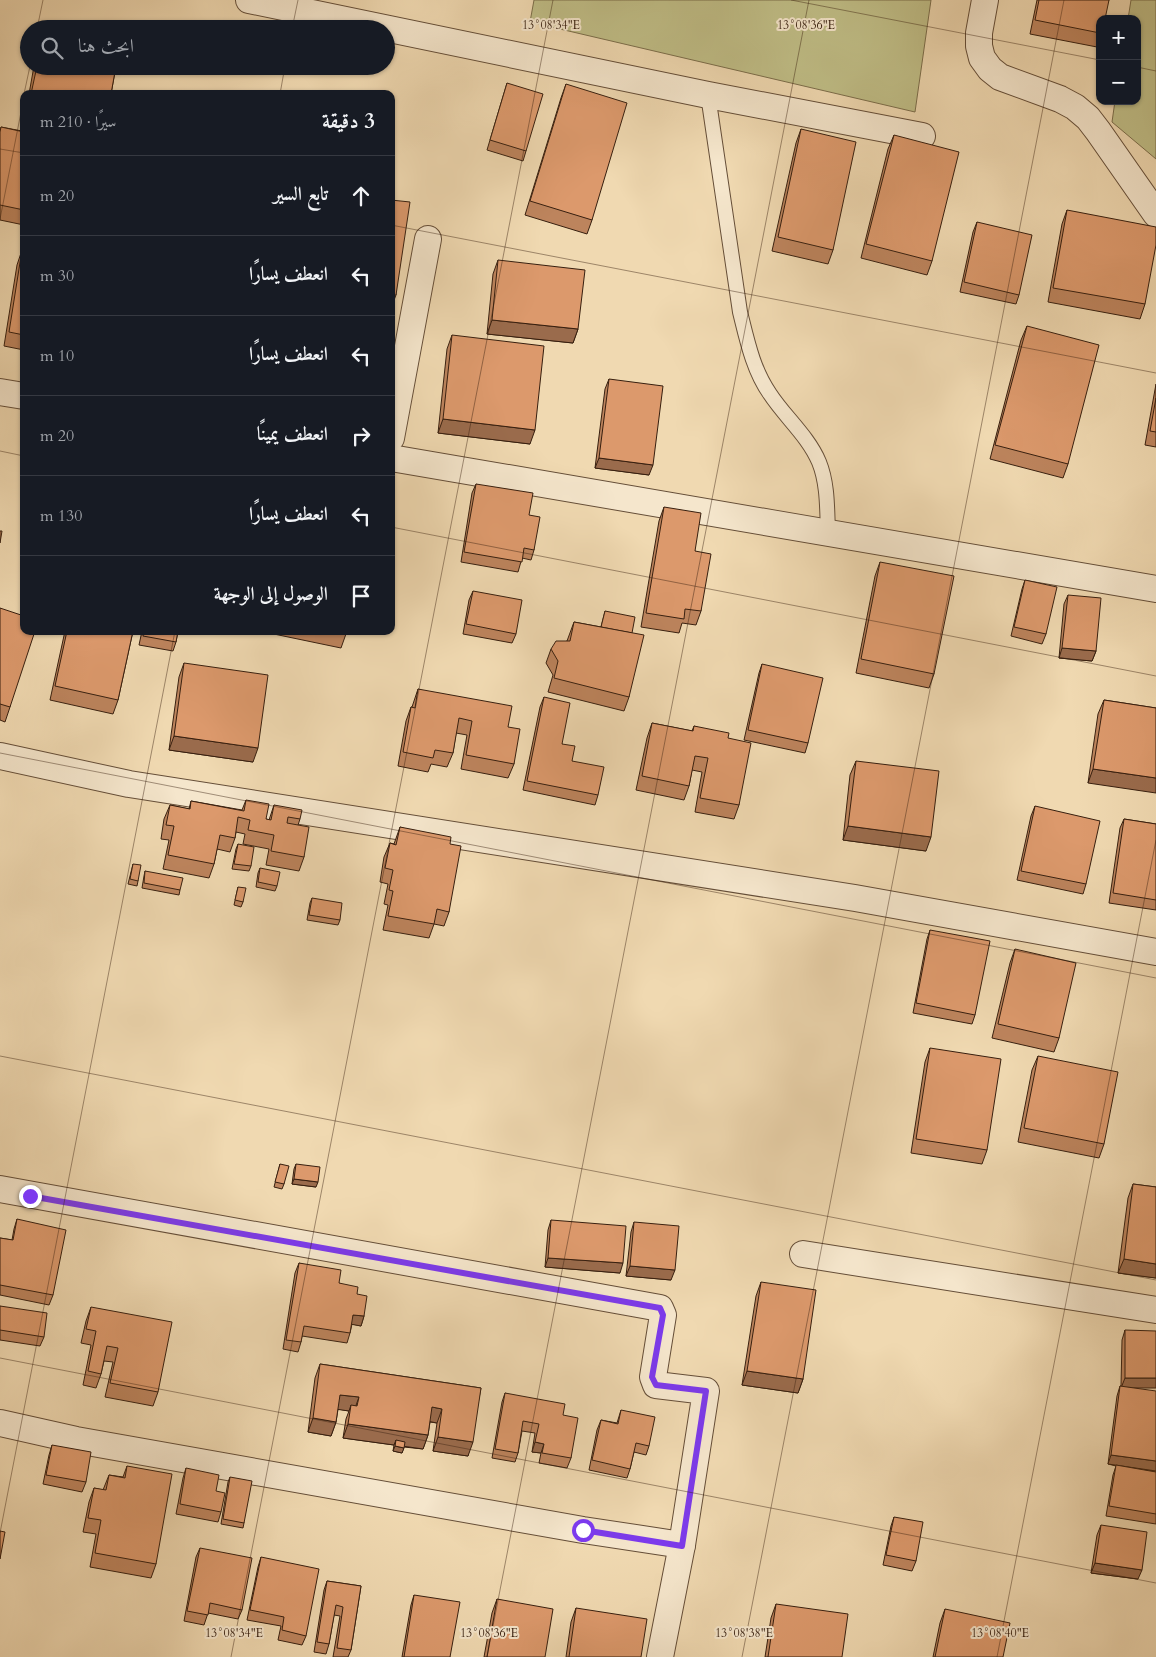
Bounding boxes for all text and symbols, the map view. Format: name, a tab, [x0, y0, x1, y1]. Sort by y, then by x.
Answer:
map controls	[1096, 15, 1141, 105]
button: +	[1096, 15, 1141, 60]
text: 13°08'34"E	[522, 17, 580, 33]
text: 13°08'36"E	[777, 17, 835, 33]
search box	[20, 20, 395, 75]
text: ابحث هنا	[78, 33, 134, 59]
icon: search	[38, 34, 66, 62]
button: −	[1096, 60, 1141, 105]
text: 3 دقيقة	[322, 107, 375, 136]
text: سيرًا · 210 m	[40, 111, 116, 133]
text: تابع السير	[273, 181, 328, 207]
icon: ahead	[347, 182, 375, 210]
text: 20 m	[40, 185, 74, 207]
text: انعطف يسارًا	[249, 261, 328, 287]
icon: left	[347, 262, 375, 290]
text: 30 m	[40, 265, 74, 287]
text: انعطف يسارًا	[249, 341, 328, 367]
icon: left	[347, 342, 375, 370]
text: 10 m	[40, 345, 74, 367]
text: انعطف يمينًا	[257, 421, 328, 447]
icon: right	[347, 422, 375, 450]
text: 20 m	[40, 425, 74, 447]
text: انعطف يسارًا	[249, 501, 328, 527]
icon: left	[347, 502, 375, 530]
text: 130 m	[40, 505, 82, 527]
text: الوصول إلى الوجهة	[214, 581, 328, 607]
icon: arrive	[347, 582, 375, 610]
route end	[19, 1185, 42, 1208]
route start	[572, 1519, 595, 1542]
text: 13°08'34"E	[205, 1625, 263, 1641]
text: 13°08'36"E	[460, 1625, 518, 1641]
text: 13°08'38"E	[715, 1625, 773, 1641]
text: 13°08'40"E	[971, 1625, 1029, 1641]

